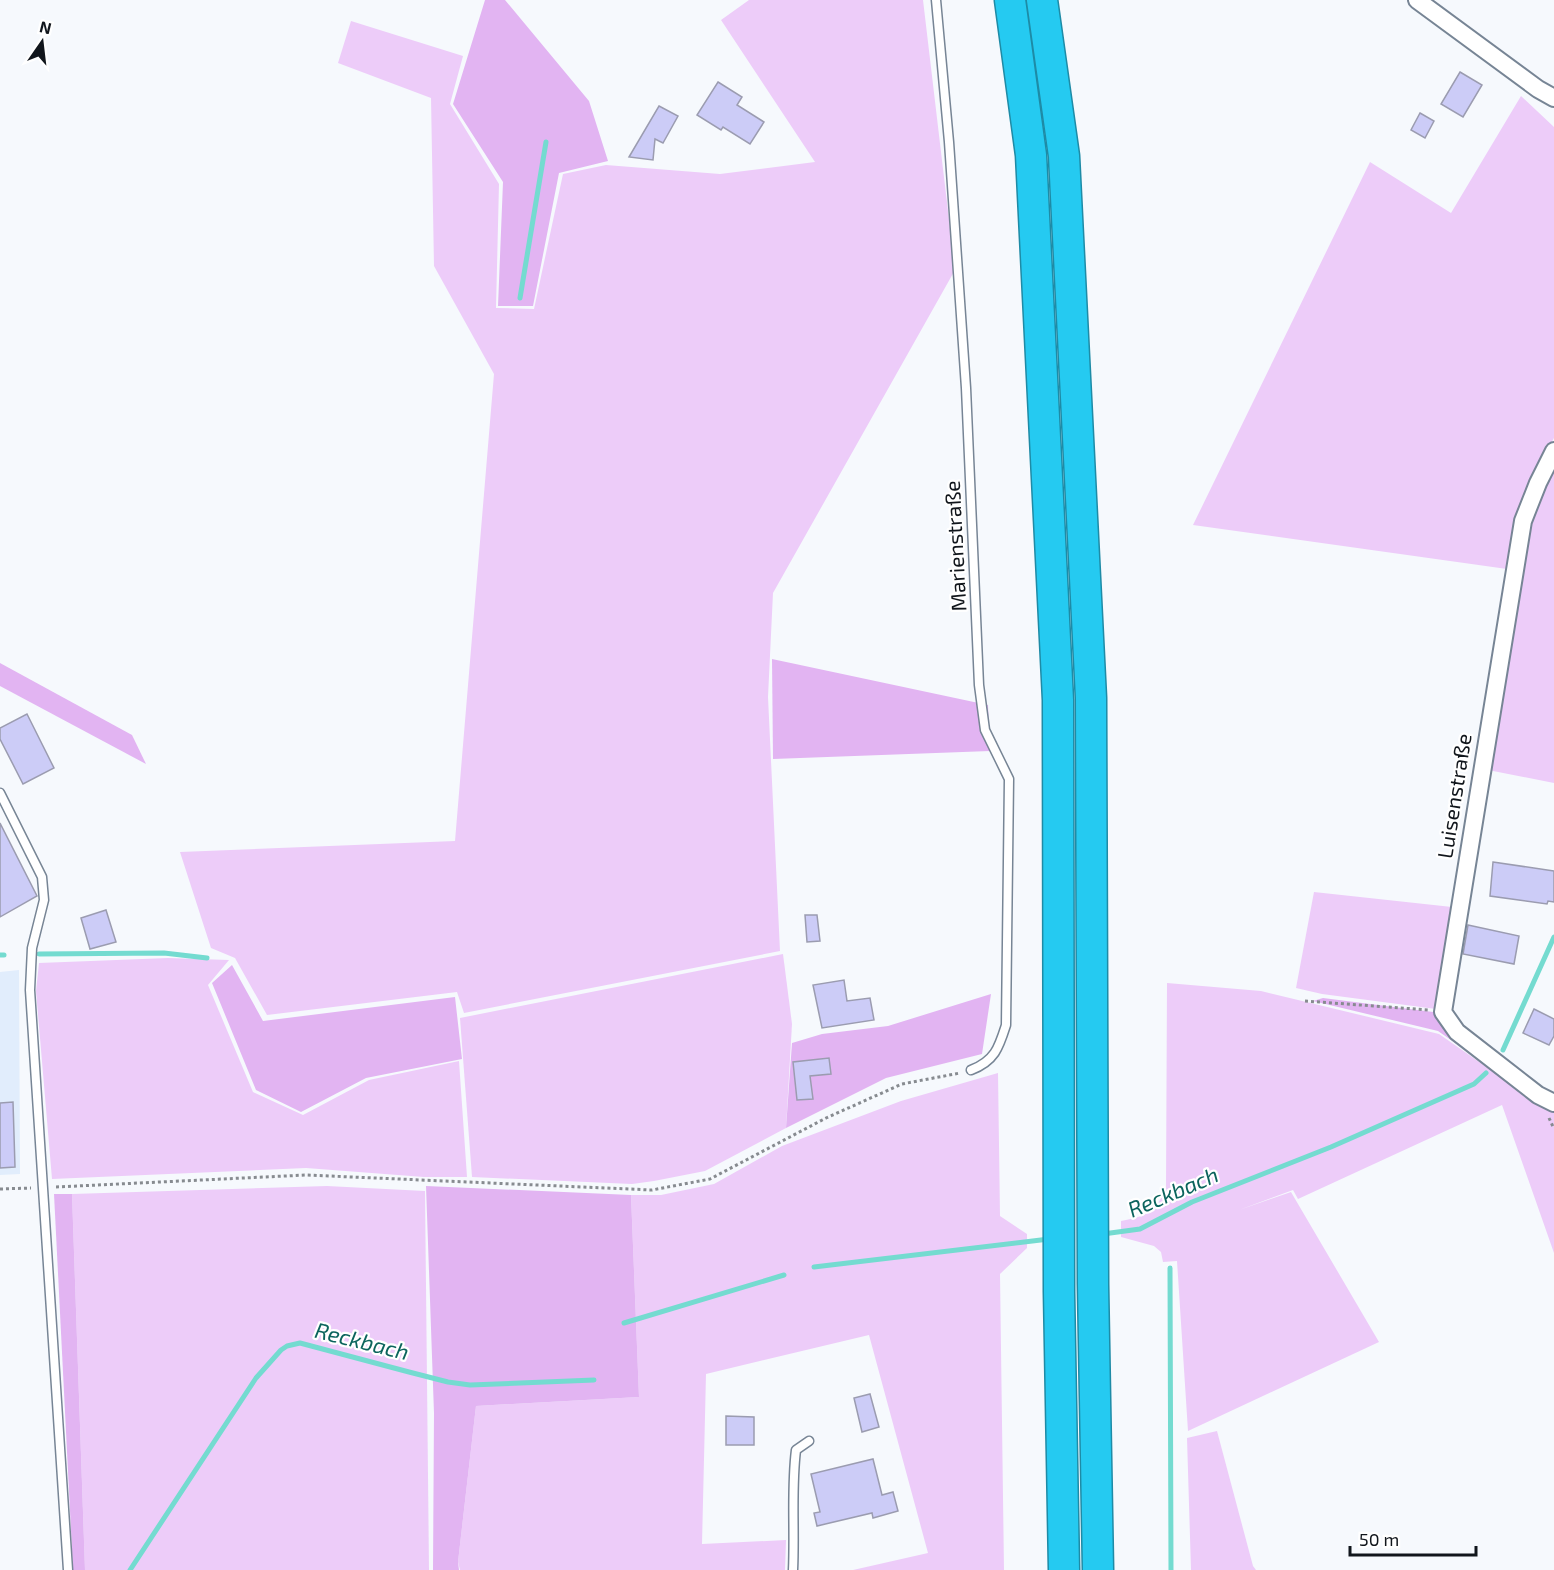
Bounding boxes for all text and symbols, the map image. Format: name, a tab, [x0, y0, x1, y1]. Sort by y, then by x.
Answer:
north arrow	[12, 12, 72, 72]
text: N	[38, 16, 54, 38]
street label: Marienstraße	[939, 480, 970, 612]
street label: Luisenstraße	[1431, 731, 1476, 860]
water label: Reckbach	[1123, 1160, 1222, 1222]
water label: Reckbach	[313, 1316, 412, 1364]
scale bar	[1350, 1519, 1476, 1557]
text: 50 m	[1359, 1528, 1399, 1550]

